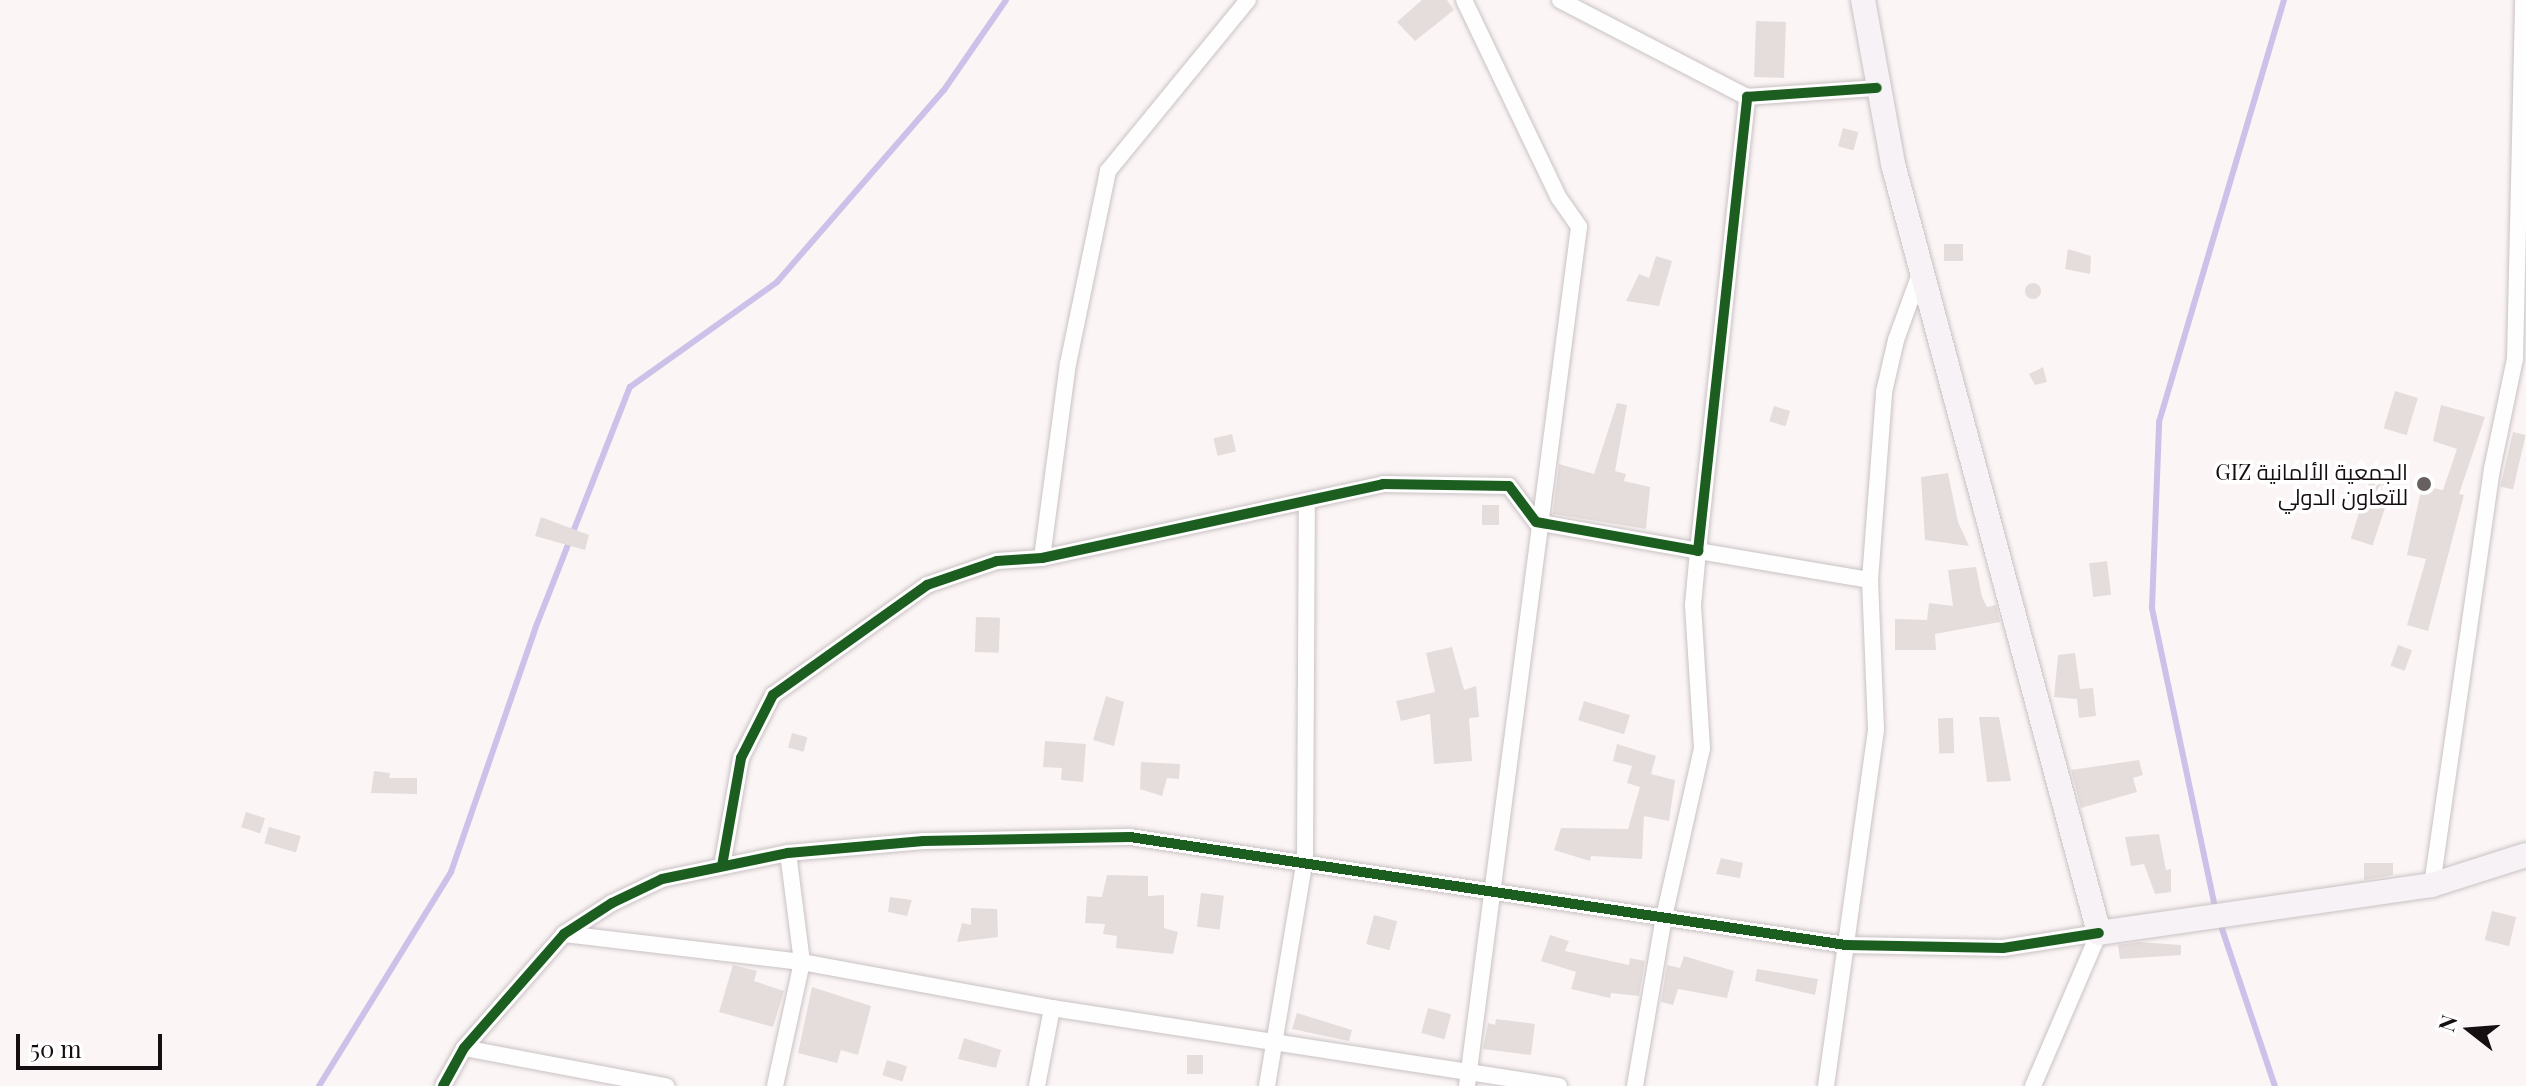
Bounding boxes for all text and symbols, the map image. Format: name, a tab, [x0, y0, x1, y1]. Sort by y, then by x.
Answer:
place label: GIZ الجمعية الألمانية للتعاون الدولي	[2215, 458, 2408, 510]
marker: GIZ الجمعية الألمانية للتعاون الدولي	[2415, 475, 2433, 493]
north arrow	[2430, 990, 2510, 1070]
text: N	[2430, 1011, 2464, 1035]
scale bar	[20, 1018, 166, 1068]
text: 50 m	[30, 1032, 82, 1064]

